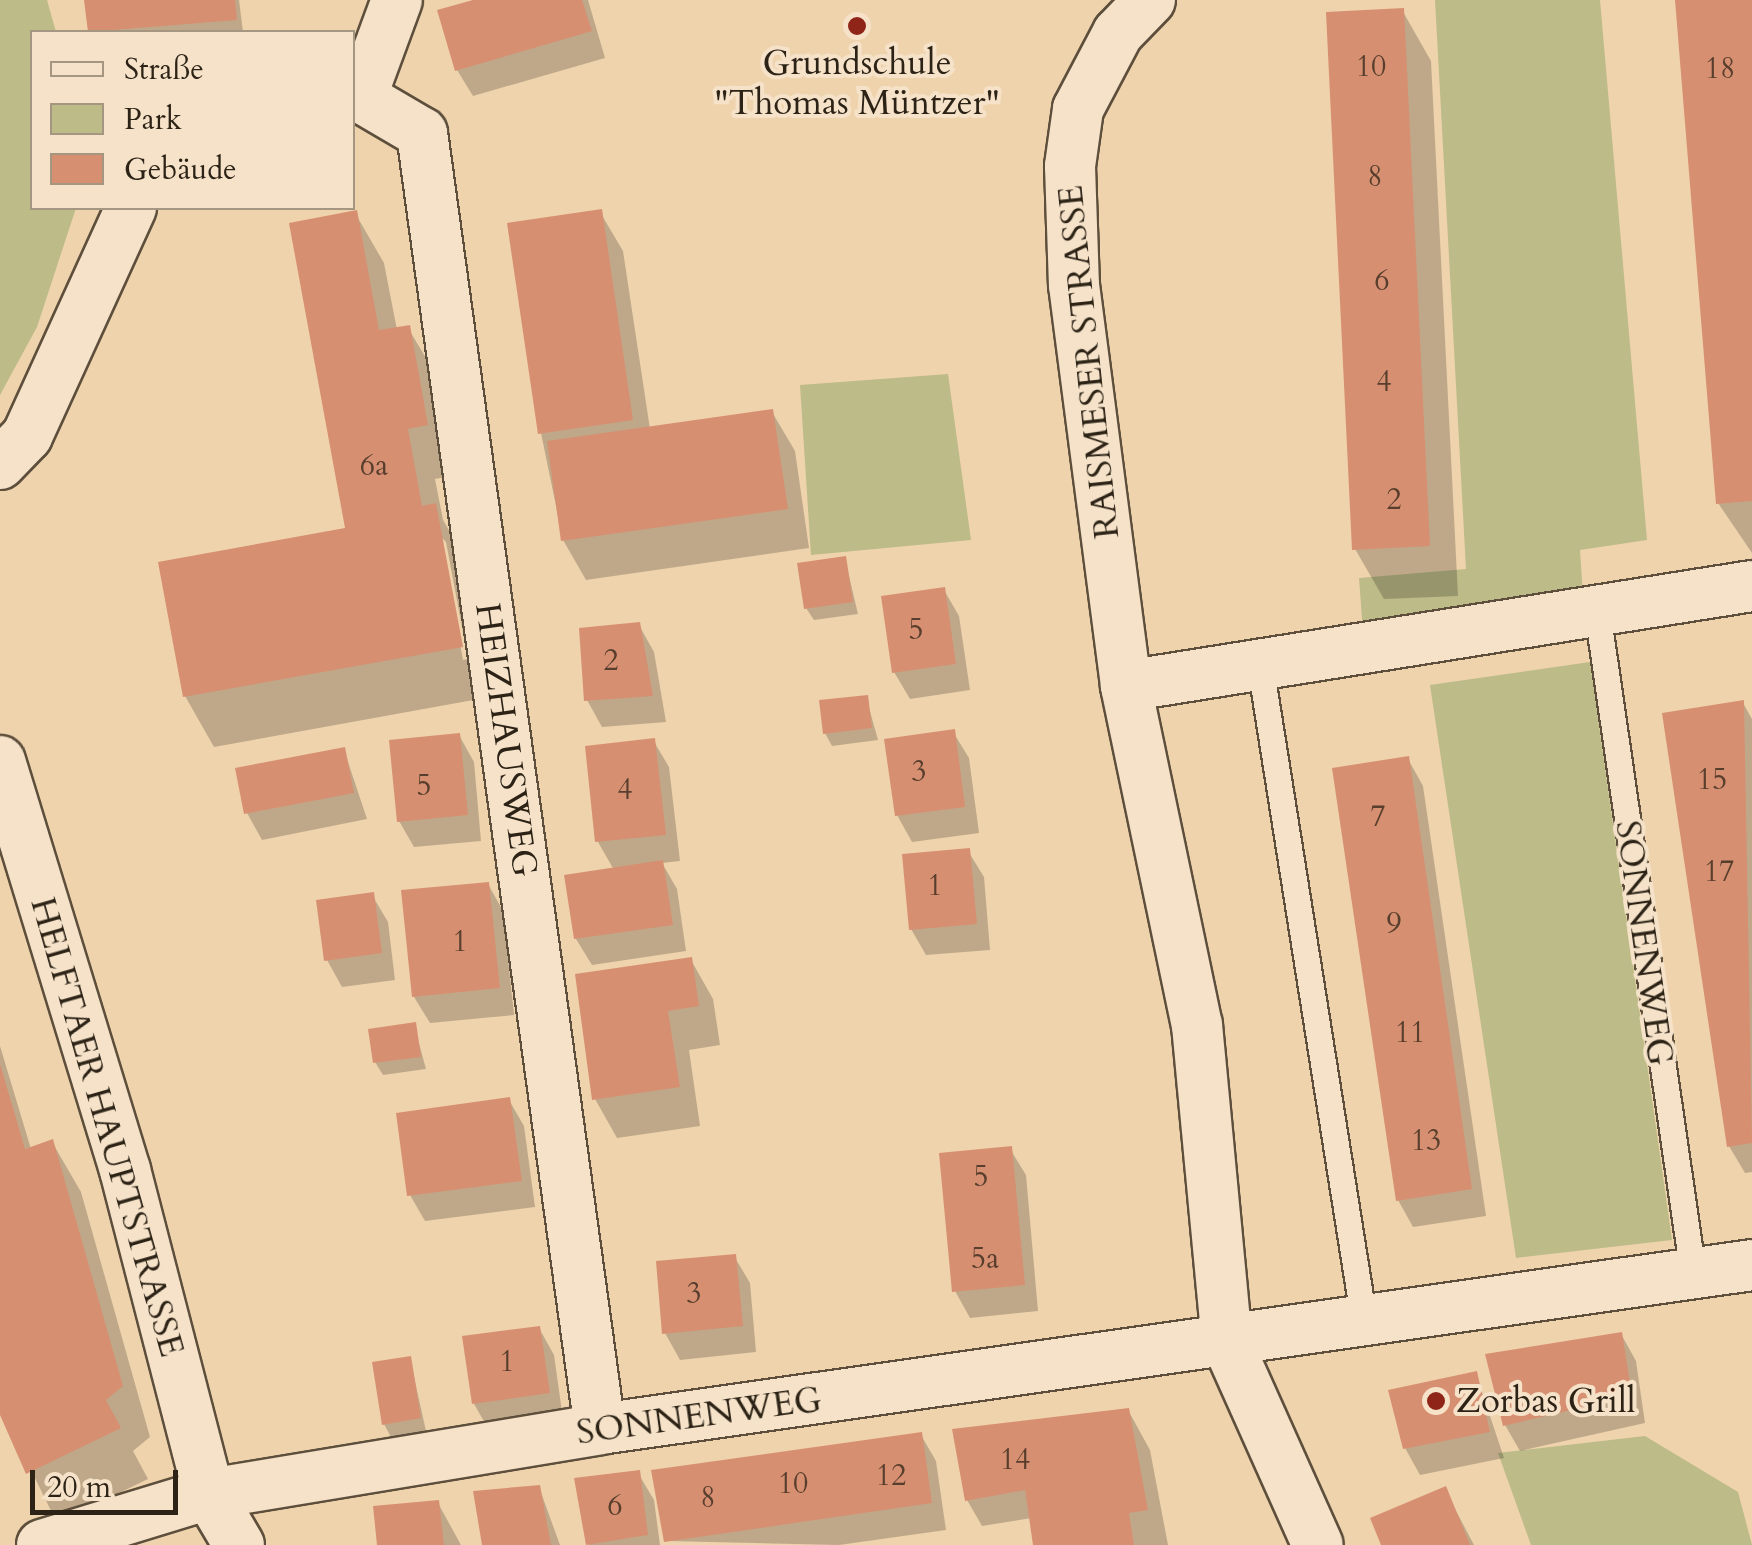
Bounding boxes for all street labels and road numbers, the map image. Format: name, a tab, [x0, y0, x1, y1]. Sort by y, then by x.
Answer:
street label: RAISMESER STRASSE	[1050, 183, 1128, 541]
street label: HEIZHAUSWEG	[466, 600, 546, 880]
street label: SONNENWEG	[1606, 818, 1682, 1068]
street label: HELFTAER HAUPTSTRASSE	[21, 892, 193, 1362]
street label: SONNENWEG	[574, 1378, 824, 1454]

